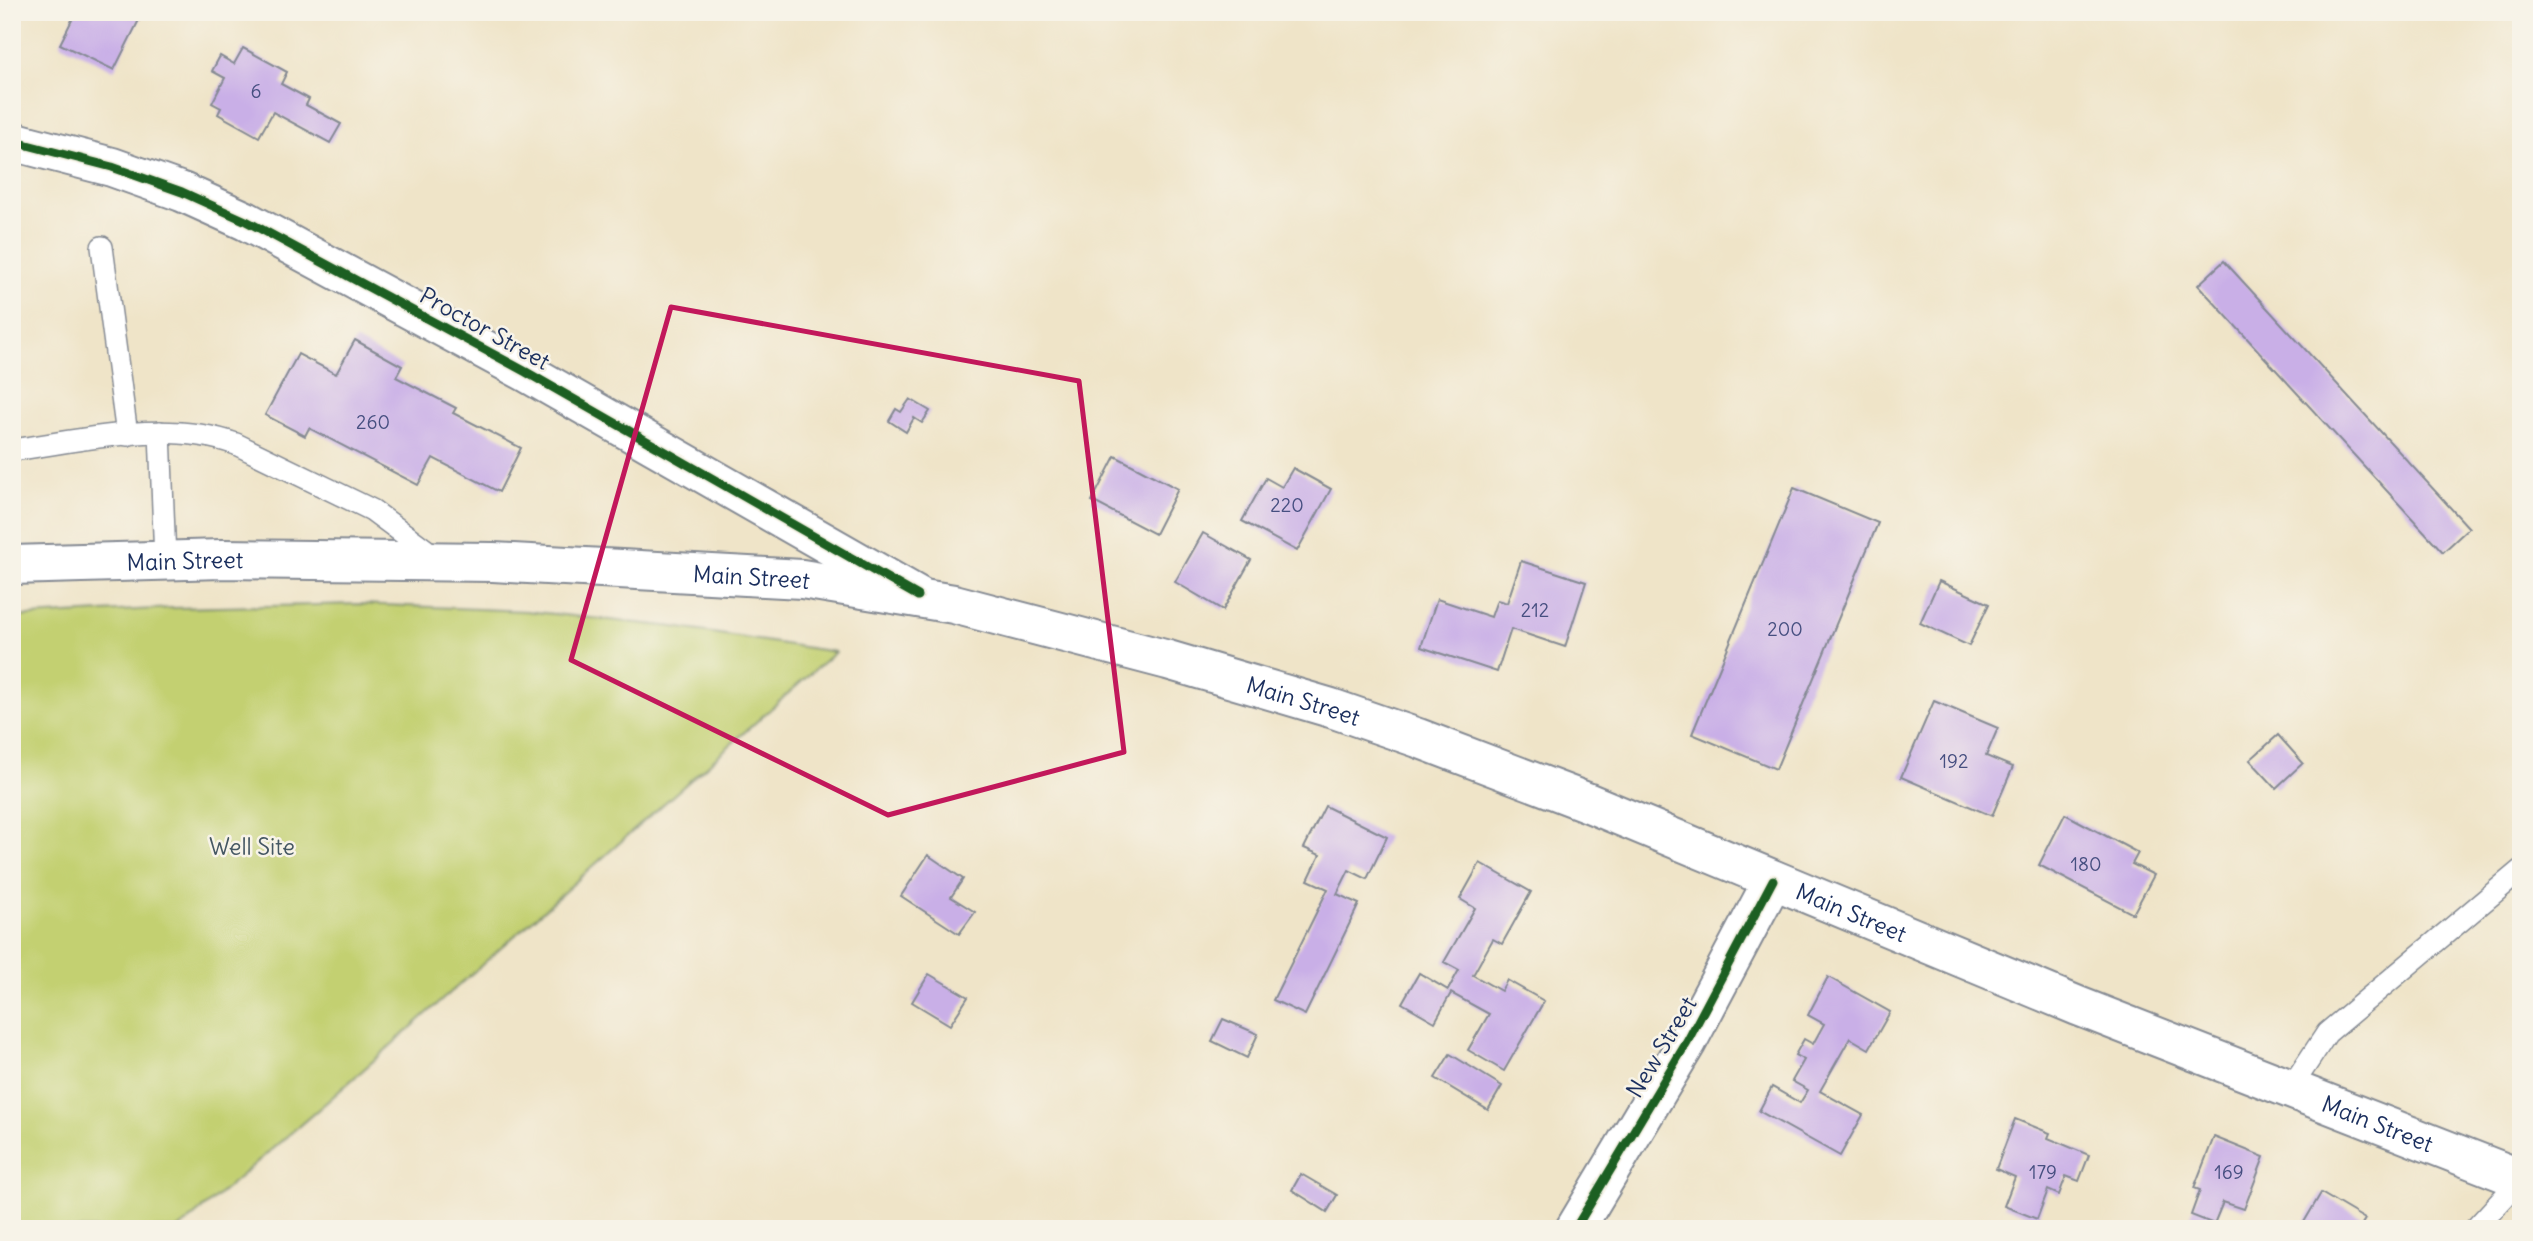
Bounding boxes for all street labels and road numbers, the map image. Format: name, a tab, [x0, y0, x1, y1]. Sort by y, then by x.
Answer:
street label: Proctor Street	[415, 280, 555, 376]
street label: Main Street	[126, 544, 244, 576]
street label: Main Street	[692, 559, 812, 595]
street label: Main Street	[1243, 669, 1364, 731]
street label: Main Street	[1792, 876, 1911, 948]
street label: New Street	[1619, 991, 1703, 1103]
street label: Main Street	[2318, 1088, 2438, 1158]

